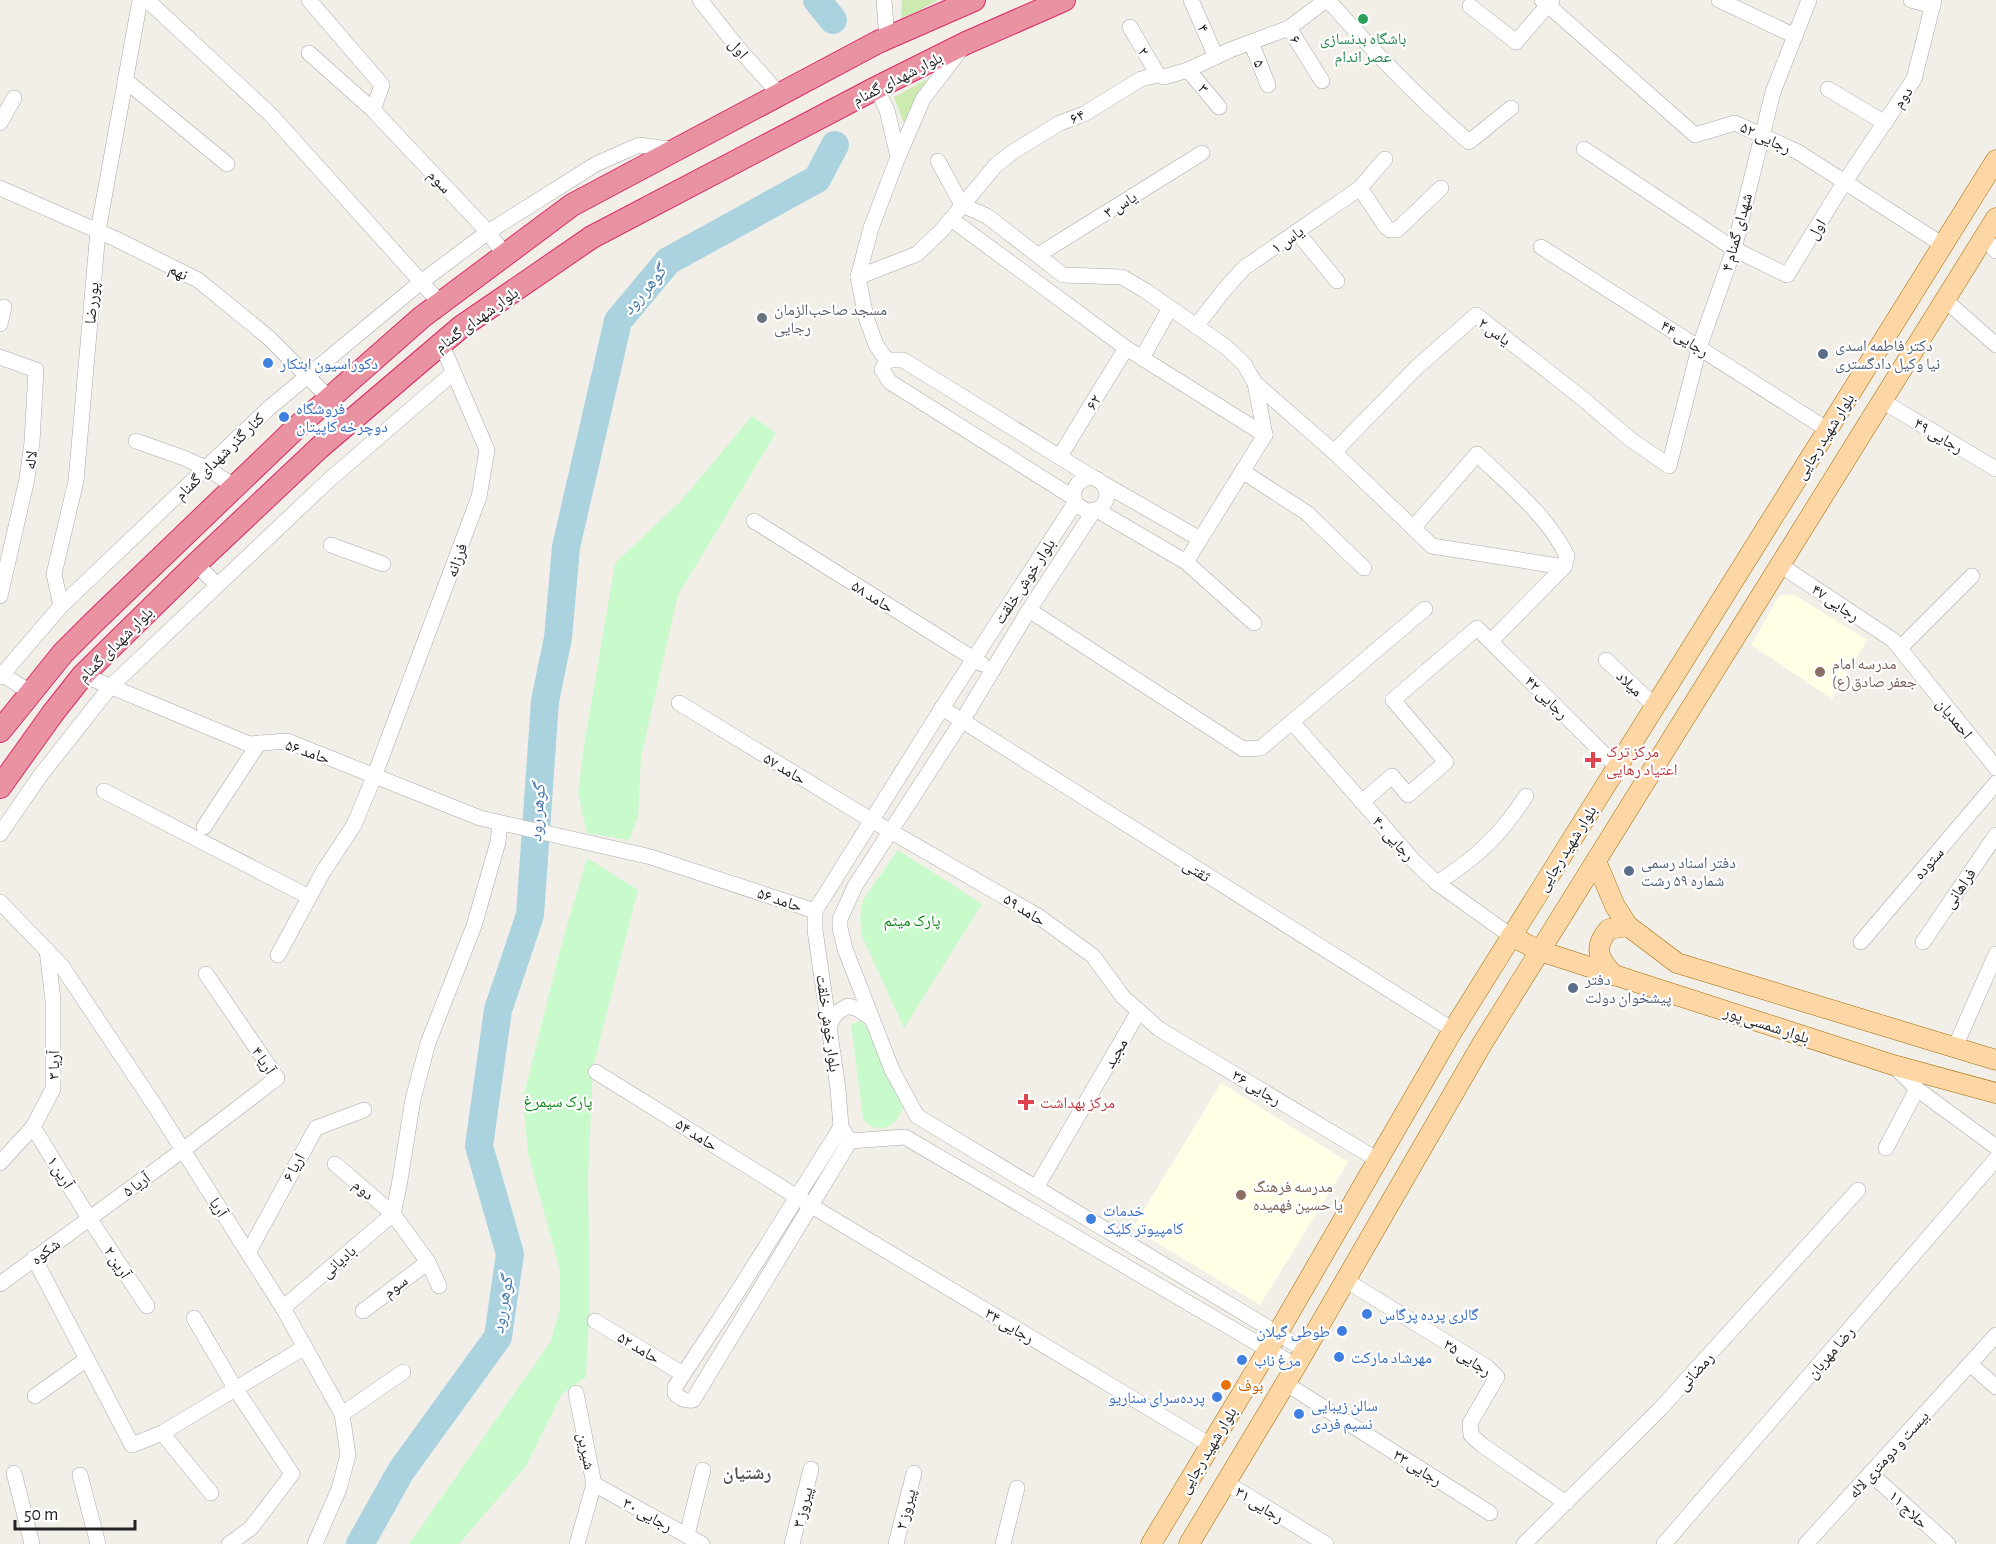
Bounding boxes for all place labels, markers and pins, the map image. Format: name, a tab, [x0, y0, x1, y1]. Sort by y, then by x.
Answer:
marker: باشگاه بدنسازی عصر اندام	[1356, 12, 1370, 26]
place label: باشگاه بدنسازی عصر اندام	[1320, 31, 1406, 67]
place label: مسجد صاحب‌الزمان رجایی	[774, 302, 887, 338]
marker: مسجد صاحب‌الزمان رجایی	[755, 311, 769, 325]
place label: دکتر فاطمه اسدی نیا وکیل دادگستری	[1835, 338, 1940, 374]
marker: دکتر فاطمه اسدی نیا وکیل دادگستری	[1816, 347, 1830, 361]
marker: دکوراسیون ابتکار	[261, 356, 275, 370]
place label: دکوراسیون ابتکار	[279, 356, 378, 374]
place label: فروشگاه دوچرخه کاپیتان	[296, 401, 388, 437]
marker: فروشگاه دوچرخه کاپیتان	[277, 410, 291, 424]
place label: مدرسه امام جعفر صادق(ع)	[1832, 656, 1917, 692]
marker: مدرسه امام جعفر صادق(ع)	[1813, 665, 1827, 679]
place label: مرکز ترک اعتیاد رهایی	[1606, 744, 1678, 780]
marker: مرکز ترک اعتیاد رهایی	[1584, 751, 1602, 769]
place label: دفتر اسناد رسمی شماره ۵۹ رشت	[1641, 855, 1736, 890]
marker: دفتر اسناد رسمی شماره ۵۹ رشت	[1622, 864, 1636, 878]
place label: دفتر پیشخوان دولت	[1584, 972, 1672, 1008]
marker: دفتر پیشخوان دولت	[1566, 981, 1580, 995]
marker: مرکز بهداشت	[1017, 1093, 1035, 1111]
place label: مرکز بهداشت	[1040, 1095, 1115, 1112]
place label: مدرسه فرهنگ یا حسین فهمیده	[1253, 1179, 1343, 1215]
marker: مدرسه فرهنگ یا حسین فهمیده	[1234, 1188, 1248, 1202]
place label: خدمات کامپیوتر کلیک	[1103, 1203, 1184, 1238]
marker: خدمات کامپیوتر کلیک	[1084, 1212, 1098, 1226]
marker: گالری پرده پرگاس	[1360, 1307, 1374, 1321]
place label: گالری پرده پرگاس	[1379, 1307, 1479, 1325]
place label: طوطی گیلان	[1256, 1324, 1330, 1342]
marker: طوطی گیلان	[1335, 1324, 1349, 1338]
marker: مهرشاد مارکت	[1332, 1350, 1346, 1364]
place label: مهرشاد مارکت	[1351, 1350, 1432, 1367]
marker: مرغ ناب	[1235, 1353, 1249, 1367]
place label: مرغ ناب	[1254, 1353, 1301, 1371]
marker: بوف	[1219, 1378, 1233, 1392]
place label: بوف	[1238, 1378, 1263, 1395]
place label: پرده‌سرای سناریو	[1108, 1390, 1205, 1408]
marker: پرده‌سرای سناریو	[1210, 1390, 1224, 1404]
place label: سالن زیبایی نسیم فردی	[1311, 1398, 1378, 1434]
marker: سالن زیبایی نسیم فردی	[1292, 1407, 1306, 1421]

